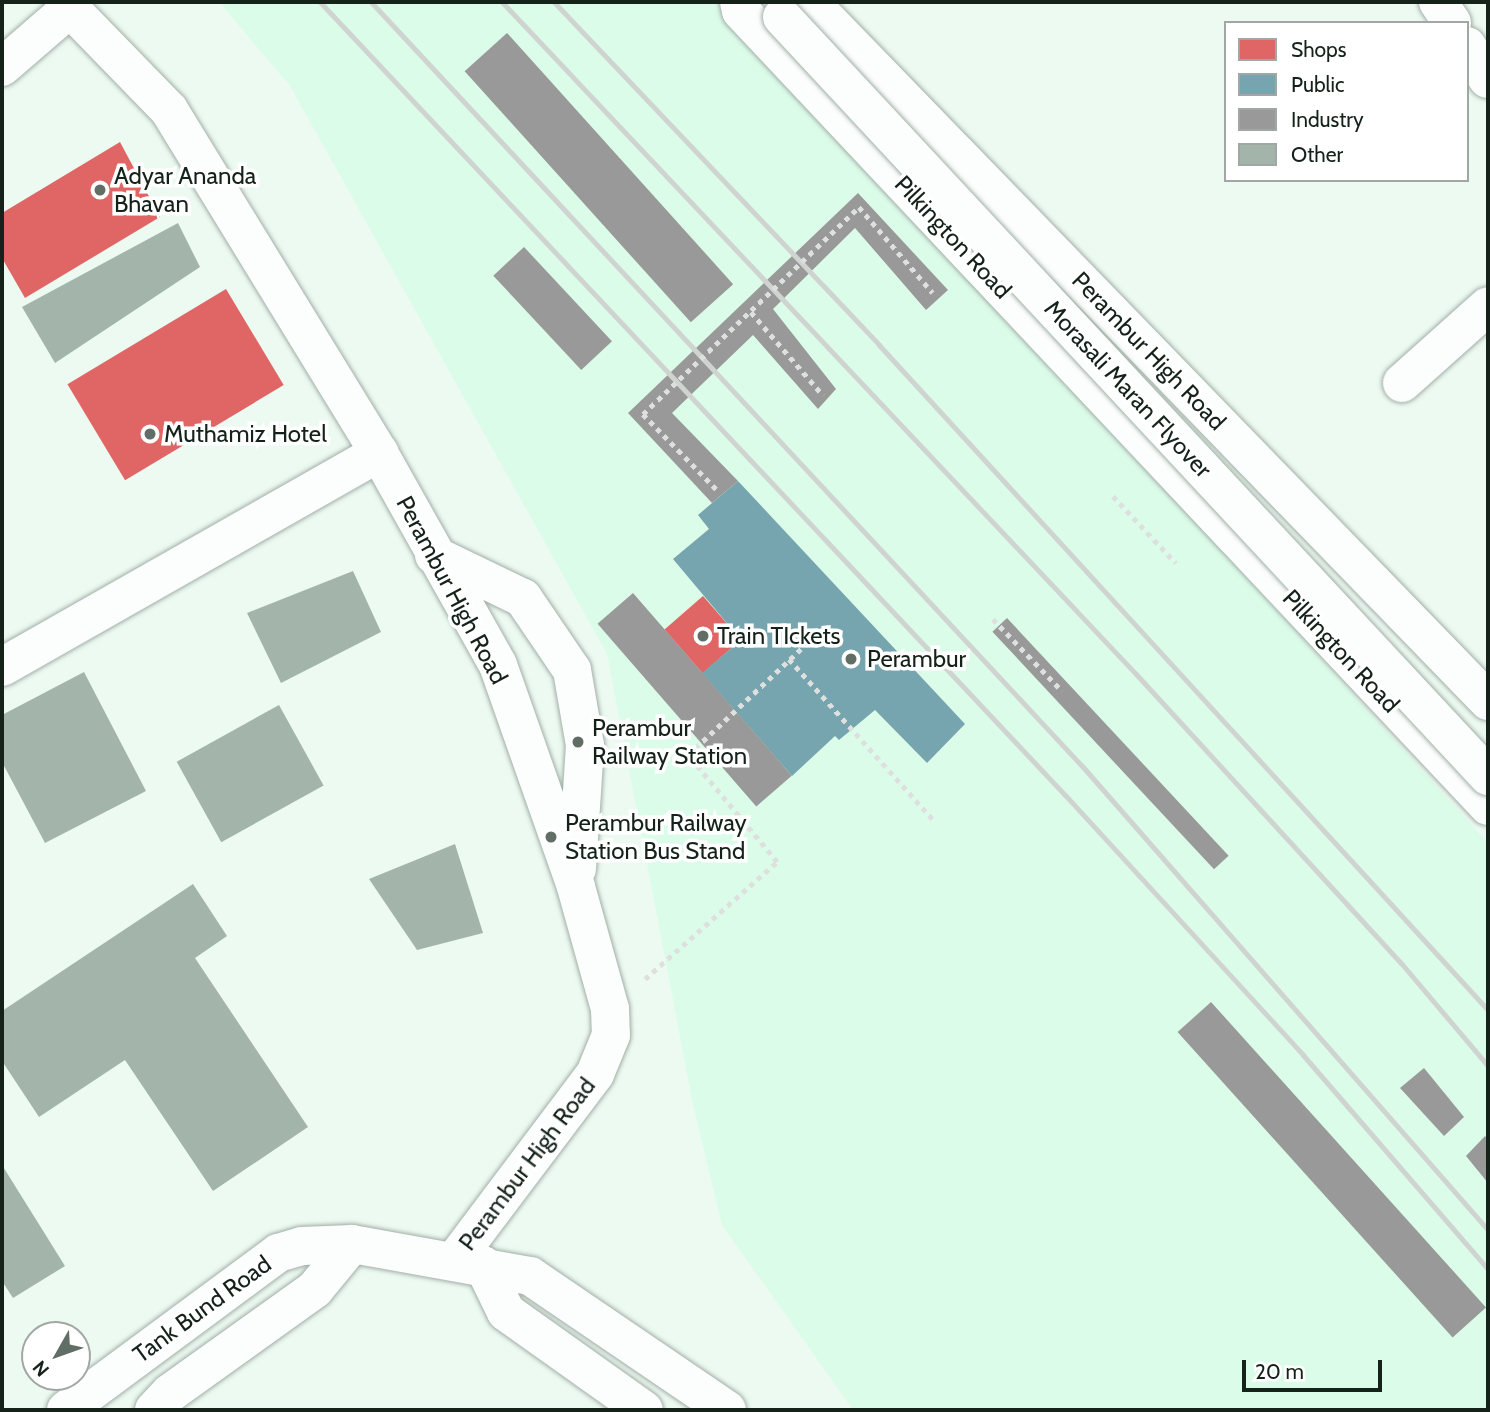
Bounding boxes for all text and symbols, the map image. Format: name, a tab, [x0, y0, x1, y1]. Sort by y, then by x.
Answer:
legend	[1224, 21, 1469, 182]
text: Shops	[1291, 37, 1346, 62]
text: Public	[1291, 72, 1345, 97]
text: Industry	[1291, 107, 1364, 132]
text: Other	[1291, 142, 1343, 167]
place label: Adyar Ananda Bhavan	[114, 162, 256, 218]
street label: Pilkington Road	[889, 170, 1017, 304]
marker: Adyar Ananda Bhavan	[92, 182, 108, 198]
street label: Perambur High Road	[1066, 266, 1232, 436]
street label: Morasali Maran Flyover	[1038, 294, 1218, 484]
place label: Muthamiz Hotel	[164, 420, 327, 448]
marker: Muthamiz Hotel	[142, 426, 158, 442]
street label: Perambur High Road	[390, 491, 514, 689]
street label: Pilkington Road	[1277, 584, 1405, 718]
place label: Train TIckets	[717, 622, 841, 650]
marker: Train TIckets	[695, 628, 711, 644]
place label: Perambur	[867, 645, 966, 673]
marker: Perambur	[841, 649, 861, 669]
place label: Perambur Railway Station	[592, 714, 747, 770]
marker: Perambur Railway Station	[570, 734, 586, 750]
place label: Perambur Railway Station Bus Stand	[565, 809, 747, 865]
marker: Perambur Railway Station Bus Stand	[543, 829, 559, 845]
street label: Perambur High Road	[453, 1072, 601, 1256]
street label: Tank Bund Road	[127, 1249, 277, 1369]
north arrow	[21, 1321, 91, 1391]
scale bar	[1245, 1346, 1385, 1390]
text: N	[28, 1356, 54, 1381]
text: 20 m	[1255, 1359, 1304, 1384]

